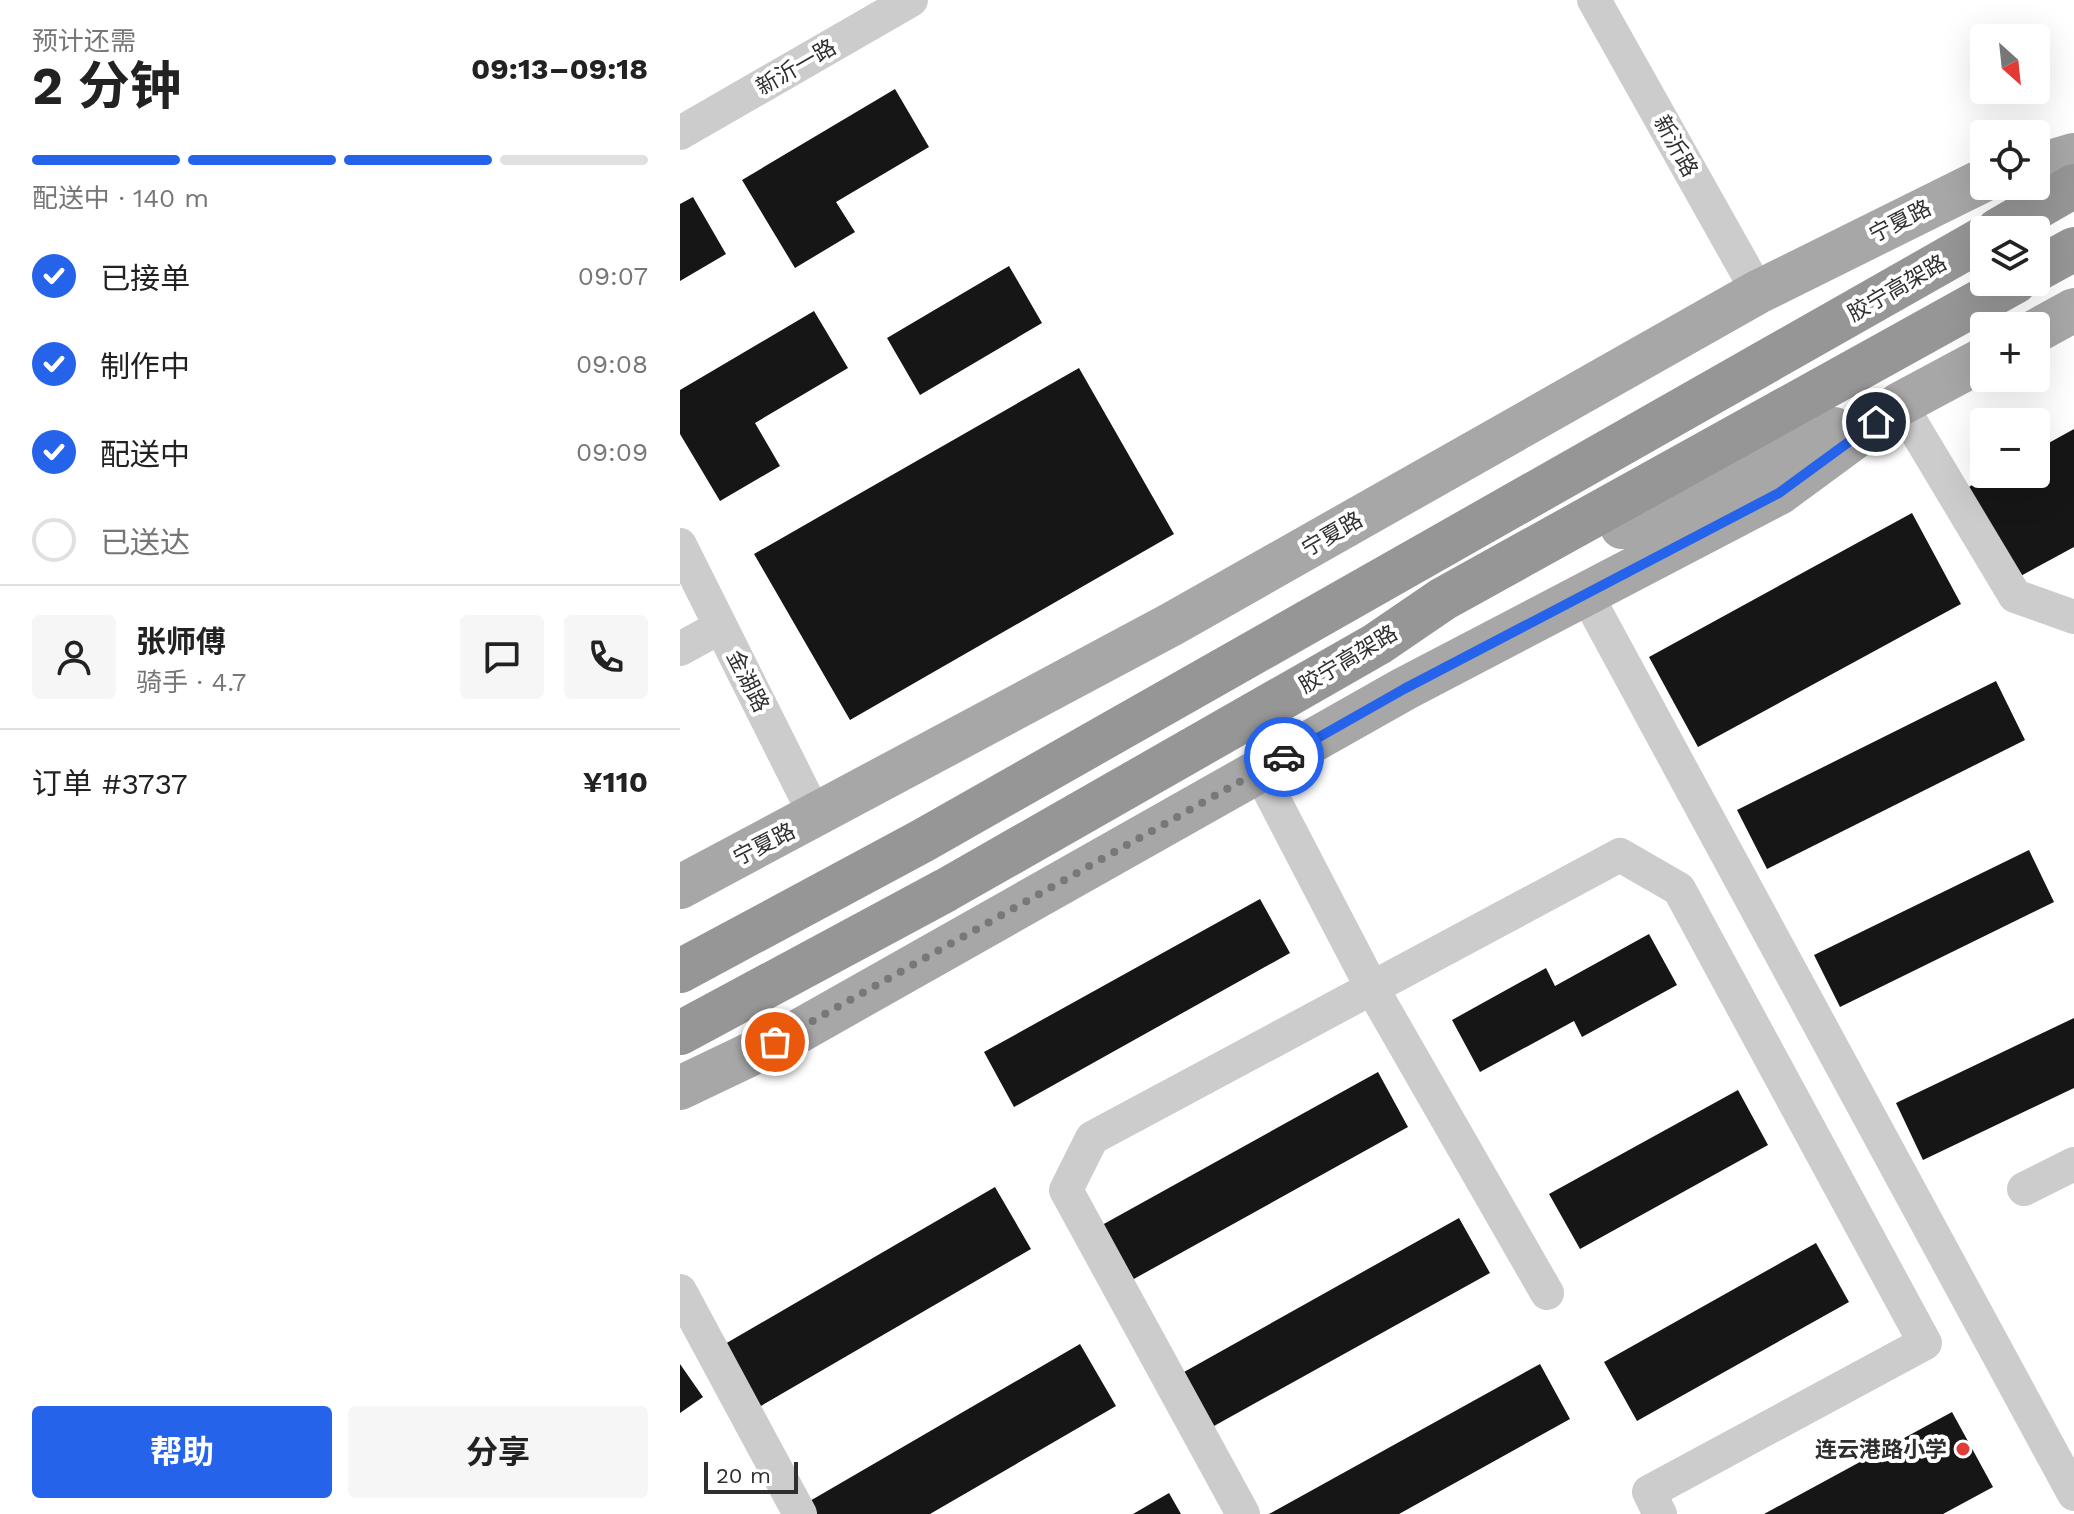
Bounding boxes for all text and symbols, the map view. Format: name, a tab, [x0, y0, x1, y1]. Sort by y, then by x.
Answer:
north arrow	[1970, 24, 2050, 104]
map controls	[1970, 24, 2050, 488]
text: 预计还需	[32, 26, 136, 56]
street label: 新沂一路	[752, 34, 840, 100]
text: 09:13–09:18	[471, 51, 648, 86]
text: 2 分钟	[32, 56, 182, 117]
street label: 新沂路	[1649, 111, 1703, 181]
button: locate	[1970, 120, 2050, 200]
text: 配送中 · 140 m	[32, 183, 209, 213]
street label: 宁夏路	[1865, 195, 1935, 247]
button: layers	[1970, 216, 2050, 296]
street label: 胶宁高架路	[1843, 250, 1951, 326]
icon: check	[32, 254, 76, 298]
text: 已接单	[100, 261, 190, 296]
text: 09:07	[578, 261, 648, 291]
button: +	[1970, 312, 2050, 392]
icon: check	[32, 342, 76, 386]
text: 制作中	[100, 349, 190, 384]
text: 09:08	[576, 349, 648, 379]
pin	[1842, 388, 1910, 456]
icon: home	[1854, 400, 1898, 444]
button: −	[1970, 408, 2050, 488]
icon: check	[32, 430, 76, 474]
text: 配送中	[100, 437, 190, 472]
text: 09:09	[576, 437, 648, 467]
street label: 宁夏路	[1297, 507, 1367, 561]
text: 已送达	[100, 525, 190, 560]
button: person	[32, 615, 116, 699]
button: chat	[460, 615, 544, 699]
button: phone	[564, 615, 648, 699]
street label: 胶宁高架路	[1294, 620, 1402, 698]
text: 张师傅	[136, 624, 226, 659]
street label: 金湖路	[722, 646, 774, 716]
text: 骑手 · 4.7	[136, 667, 246, 697]
courier	[1244, 717, 1324, 797]
icon: car	[1262, 735, 1306, 779]
text: ¥110	[583, 764, 648, 799]
text: 订单 #3737	[32, 766, 188, 801]
street label: 宁夏路	[729, 818, 799, 870]
pin	[741, 1008, 809, 1076]
icon: bag	[753, 1020, 797, 1064]
button: 帮助	[32, 1406, 332, 1498]
button: 分享	[348, 1406, 648, 1498]
place label: 连云港路小学	[1815, 1437, 1947, 1462]
marker: 连云港路小学	[1954, 1440, 1972, 1458]
scale bar	[704, 1458, 798, 1494]
text: 20 m	[716, 1463, 771, 1488]

